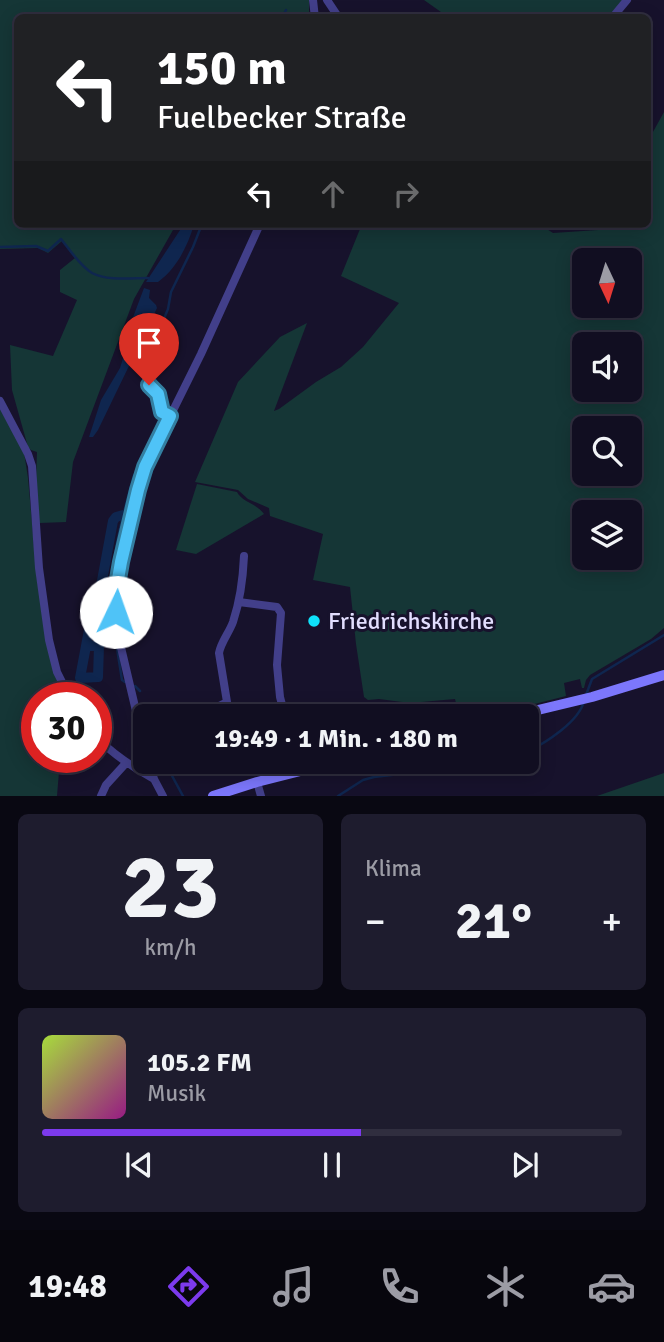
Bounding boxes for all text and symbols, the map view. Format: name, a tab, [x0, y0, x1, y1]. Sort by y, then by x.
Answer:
text: 150 m	[157, 38, 287, 98]
icon: left	[42, 42, 133, 133]
text: Fuelbecker Straße	[157, 98, 407, 137]
icon: left	[241, 175, 279, 213]
icon: ahead	[314, 175, 352, 213]
icon: right	[387, 175, 425, 213]
north arrow	[572, 248, 642, 318]
map controls	[572, 248, 642, 570]
pin	[119, 313, 179, 385]
icon: arrive	[130, 324, 168, 362]
button: sound	[572, 332, 642, 402]
button: search	[572, 416, 642, 486]
button: layers	[572, 500, 642, 570]
position arrow	[79, 575, 153, 649]
place label: Friedrichskirche	[328, 606, 494, 636]
marker: Friedrichskirche	[306, 613, 322, 629]
speed limit sign: 30	[21, 682, 112, 773]
text: 19:49 · 1 Min. · 180 m	[214, 723, 458, 755]
text: 23	[121, 831, 220, 944]
text: Klima	[365, 854, 422, 883]
text: 21°	[455, 889, 532, 953]
text: −	[365, 898, 386, 945]
text: +	[601, 898, 622, 945]
text: km/h	[144, 933, 197, 962]
text: 105.2 FM	[147, 1047, 252, 1079]
text: Musik	[147, 1079, 206, 1108]
icon: previous	[120, 1146, 158, 1184]
icon: pause	[313, 1146, 351, 1184]
icon: next	[506, 1146, 544, 1184]
icon: directions	[164, 1262, 213, 1311]
icon: music	[269, 1262, 318, 1311]
icon: phone	[375, 1262, 424, 1311]
icon: climate	[481, 1262, 530, 1311]
icon: car	[587, 1262, 636, 1311]
text: 19:48	[28, 1267, 107, 1306]

